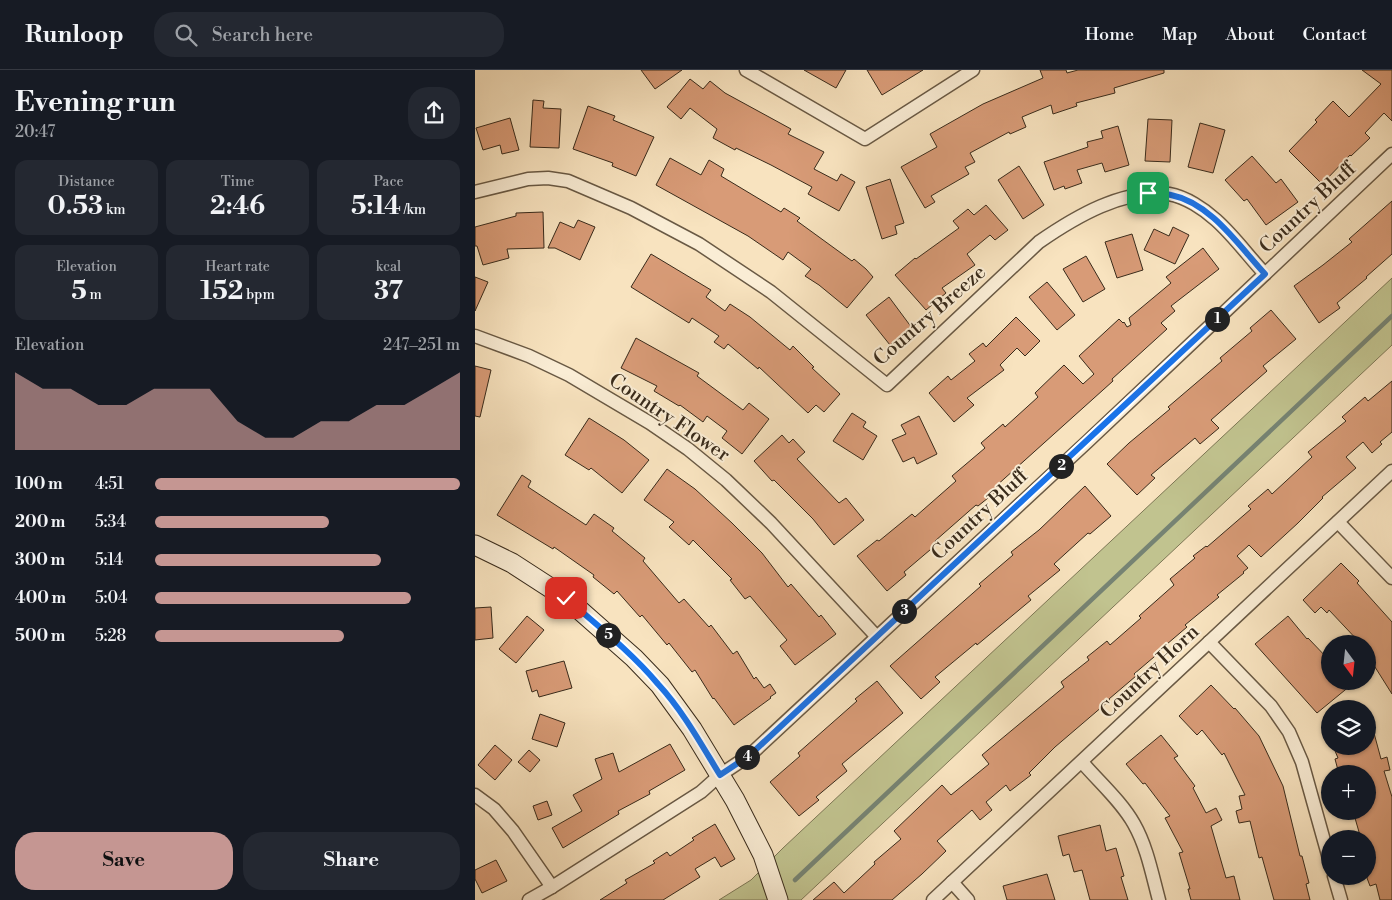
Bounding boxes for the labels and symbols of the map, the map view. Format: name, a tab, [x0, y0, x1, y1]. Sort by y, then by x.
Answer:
street label: Country Bluff	[1255, 156, 1362, 259]
pin	[1127, 172, 1169, 214]
street label: Country Breeze	[869, 260, 991, 372]
pin: 1	[1205, 306, 1229, 332]
street label: Country Flower	[604, 368, 735, 468]
pin: 2	[1049, 454, 1073, 478]
street label: Country Bluff	[927, 463, 1034, 566]
pin	[545, 577, 587, 619]
pin: 3	[891, 598, 917, 624]
street label: Country Horn	[1095, 620, 1205, 724]
pin: 5	[595, 622, 621, 648]
north arrow	[1321, 635, 1376, 690]
pin: 4	[735, 744, 759, 770]

